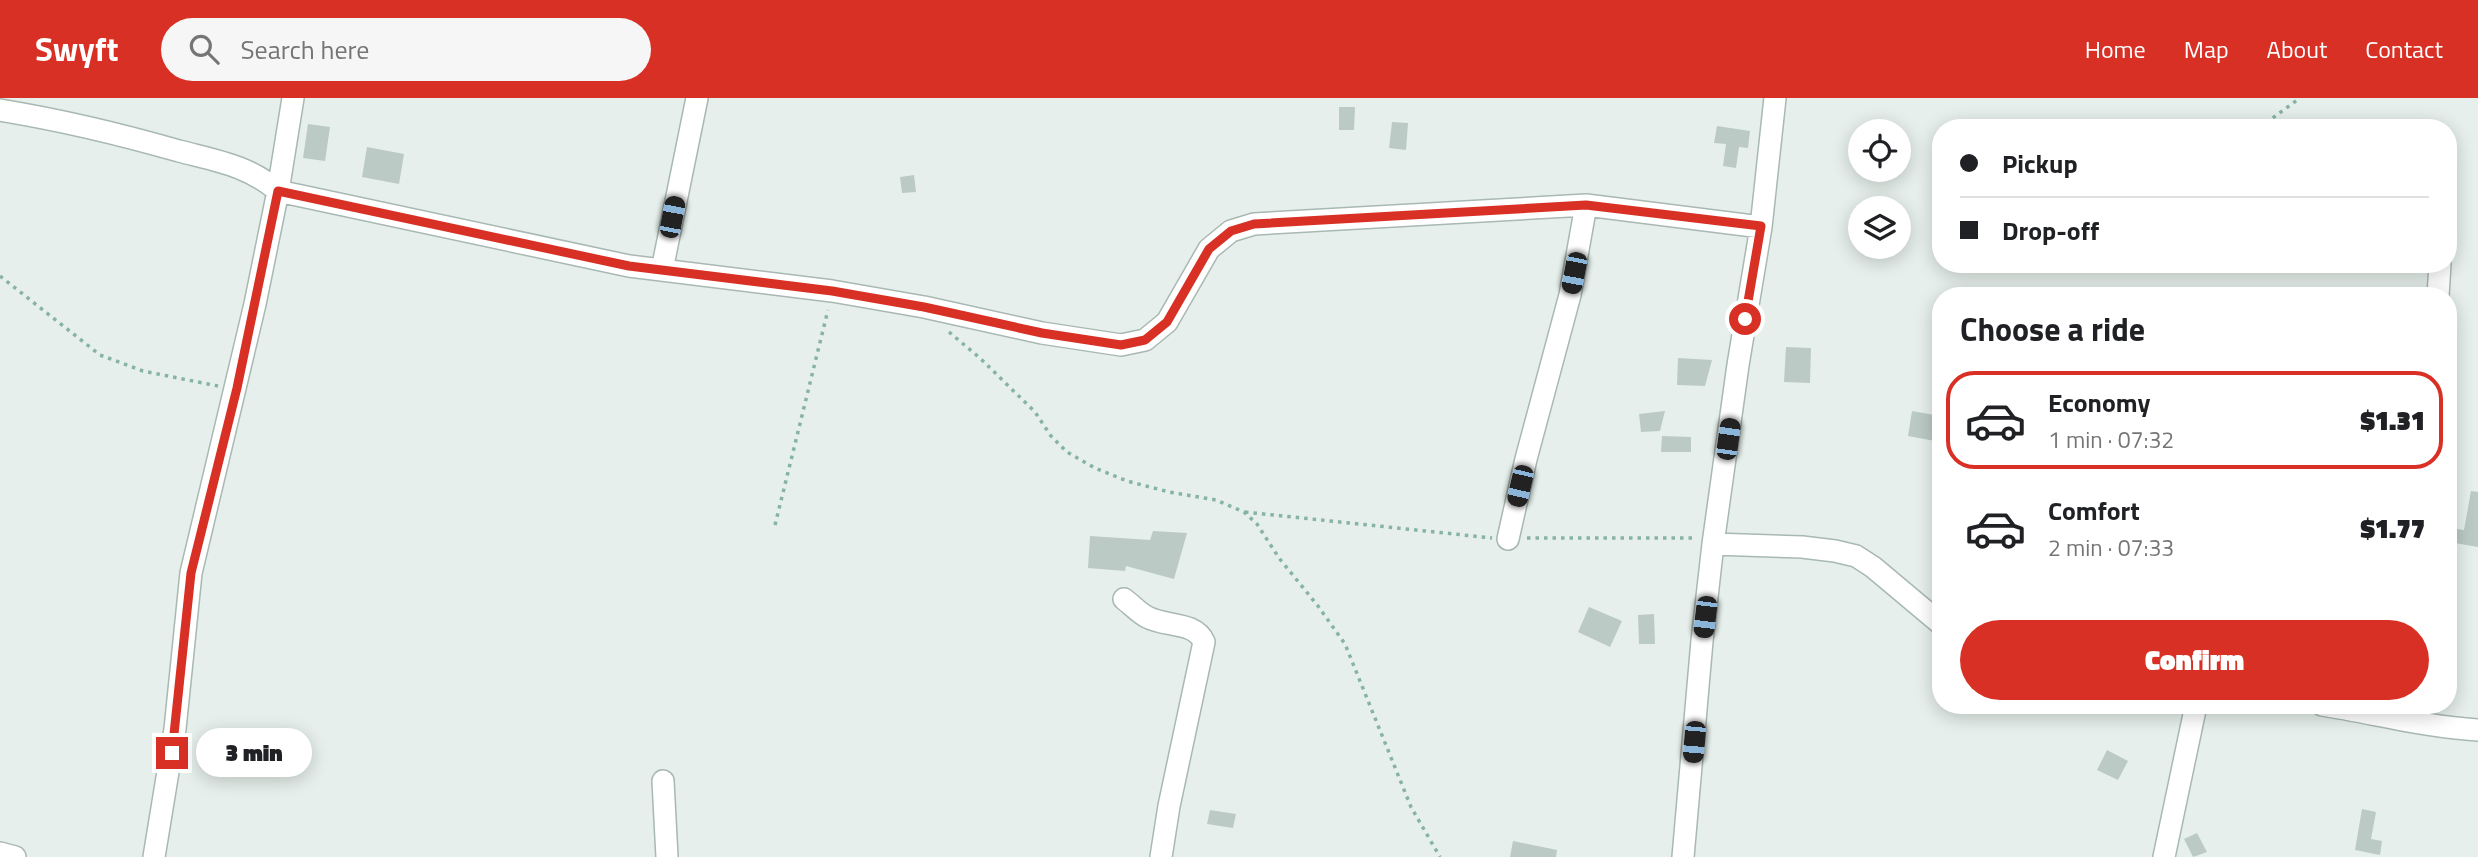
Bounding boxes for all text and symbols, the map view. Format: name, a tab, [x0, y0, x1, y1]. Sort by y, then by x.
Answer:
search box	[161, 18, 651, 81]
text: Swyft	[35, 24, 119, 74]
icon: search	[185, 30, 223, 68]
text: Search here	[241, 30, 369, 69]
text: Home	[2085, 31, 2146, 67]
text: Map	[2184, 31, 2229, 67]
text: About	[2267, 31, 2327, 67]
text: Contact	[2365, 31, 2443, 67]
map controls	[1848, 119, 1911, 259]
button: locate	[1848, 119, 1911, 182]
text: Pickup	[2002, 144, 2078, 183]
car	[658, 194, 687, 240]
button: layers	[1848, 196, 1911, 259]
text: Drop-off	[2002, 211, 2099, 250]
car	[1560, 250, 1589, 296]
route start	[1729, 303, 1761, 335]
text: Choose a ride	[1960, 305, 2145, 353]
text: Economy	[2048, 383, 2150, 422]
icon: car	[1964, 389, 2027, 452]
text: $1.31	[2360, 401, 2425, 440]
car	[1715, 417, 1742, 461]
text: 1 min · 07:32	[2048, 422, 2174, 457]
car	[1506, 463, 1535, 509]
text: Comfort	[2048, 491, 2140, 530]
icon: car	[1964, 497, 2027, 560]
text: $1.77	[2360, 509, 2425, 548]
text: 2 min · 07:33	[2048, 530, 2174, 565]
car	[1693, 595, 1718, 639]
button: Confirm	[1960, 620, 2429, 700]
car	[1682, 720, 1707, 764]
callout: 3 min	[196, 728, 312, 778]
text: 3 min	[225, 735, 283, 770]
route end	[156, 737, 188, 769]

